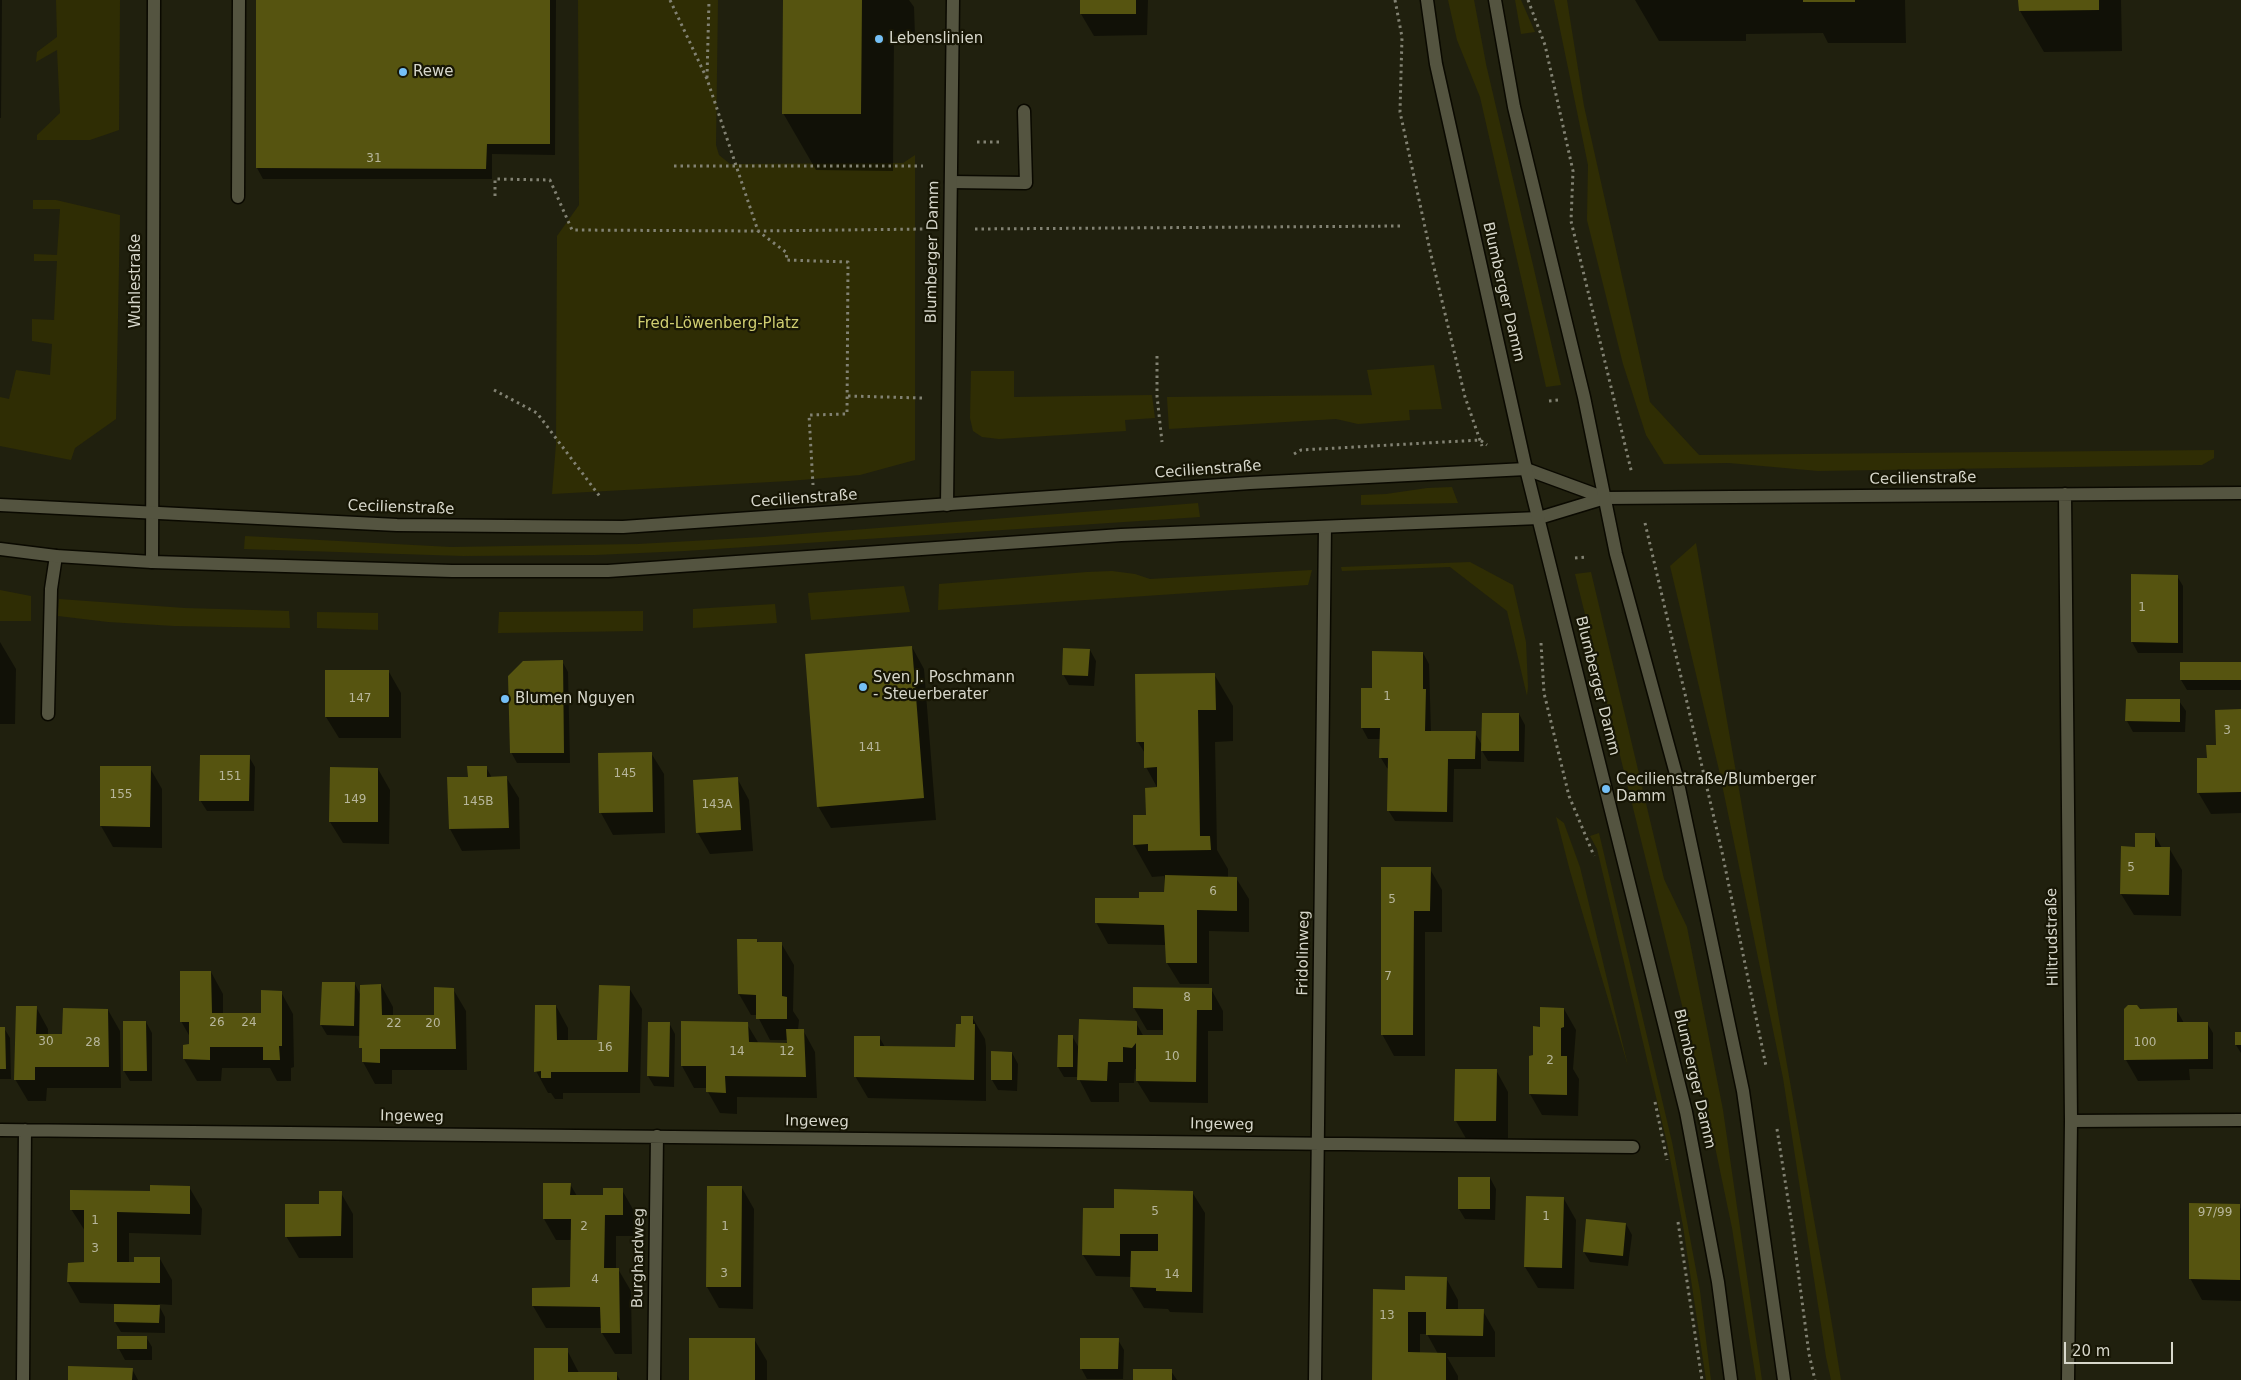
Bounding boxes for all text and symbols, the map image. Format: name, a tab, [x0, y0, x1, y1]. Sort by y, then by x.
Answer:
place label: Lebenslinien	[889, 30, 983, 48]
marker: Lebenslinien	[873, 33, 885, 45]
place label: Rewe	[413, 63, 453, 81]
marker: Rewe	[397, 66, 409, 78]
house number: 31	[366, 152, 382, 166]
street label: Blumberger Damm	[923, 180, 943, 324]
street label: Blumberger Damm	[1478, 220, 1528, 364]
street label: Wuhlestraße	[127, 234, 145, 328]
park label: Fred-Löwenberg-Platz	[637, 315, 799, 333]
street label: Cecilienstraße	[1154, 457, 1262, 483]
street label: Cecilienstraße	[1869, 469, 1977, 489]
street label: Cecilienstraße	[750, 486, 858, 512]
street label: Cecilienstraße	[347, 497, 455, 519]
house number: 1	[2138, 601, 2146, 615]
street label: Blumberger Damm	[1571, 615, 1623, 757]
place label: Sven J. Poschmann - Steuerberater	[873, 669, 1015, 704]
marker: Sven J. Poschmann - Steuerberater	[857, 681, 869, 693]
place label: Blumen Nguyen	[515, 690, 635, 708]
house number: 1	[1383, 690, 1391, 704]
house number: 147	[349, 692, 371, 706]
marker: Blumen Nguyen	[499, 693, 511, 705]
house number: 3	[2223, 724, 2231, 738]
house number: 141	[859, 741, 881, 755]
house number: 145	[614, 767, 636, 781]
house number: 151	[219, 770, 241, 784]
place label: Cecilienstraße/Blumberger Damm	[1616, 771, 1816, 806]
marker: Cecilienstraße/Blumberger Damm	[1600, 783, 1612, 795]
house number: 155	[110, 788, 132, 802]
house number: 149	[344, 793, 366, 807]
house number: 145B	[462, 795, 494, 809]
house number: 143A	[701, 798, 733, 812]
house number: 5	[2127, 861, 2135, 875]
house number: 6	[1209, 885, 1217, 899]
street label: Hiltrudstraße	[2043, 888, 2063, 986]
house number: 5	[1388, 893, 1396, 907]
street label: Fridolinweg	[1294, 910, 1314, 996]
house number: 7	[1384, 970, 1392, 984]
house number: 8	[1183, 991, 1191, 1005]
street label: Blumberger Damm	[1669, 1007, 1719, 1151]
house number: 26	[209, 1016, 225, 1030]
house number: 24	[241, 1016, 257, 1030]
house number: 22	[386, 1017, 402, 1031]
house number: 20	[425, 1017, 441, 1031]
house number: 30	[38, 1035, 54, 1049]
house number: 28	[85, 1036, 101, 1050]
house number: 100	[2134, 1036, 2156, 1050]
house number: 16	[597, 1041, 613, 1055]
house number: 14	[729, 1045, 745, 1059]
house number: 12	[779, 1045, 795, 1059]
house number: 10	[1164, 1050, 1180, 1064]
house number: 2	[1546, 1054, 1554, 1068]
street label: Ingeweg	[380, 1107, 444, 1127]
street label: Ingeweg	[785, 1112, 849, 1132]
street label: Ingeweg	[1190, 1115, 1254, 1135]
house number: 5	[1151, 1205, 1159, 1219]
house number: 97/99	[2198, 1206, 2232, 1220]
street label: Burghardweg	[629, 1208, 649, 1308]
house number: 1	[1542, 1210, 1550, 1224]
house number: 1	[91, 1214, 99, 1228]
house number: 2	[580, 1220, 588, 1234]
house number: 1	[721, 1220, 729, 1234]
house number: 3	[91, 1242, 99, 1256]
house number: 3	[720, 1267, 728, 1281]
house number: 14	[1164, 1268, 1180, 1282]
house number: 4	[591, 1273, 599, 1287]
house number: 13	[1379, 1309, 1395, 1323]
scale bar	[2066, 1332, 2175, 1364]
text: 20 m	[2072, 1342, 2110, 1360]

